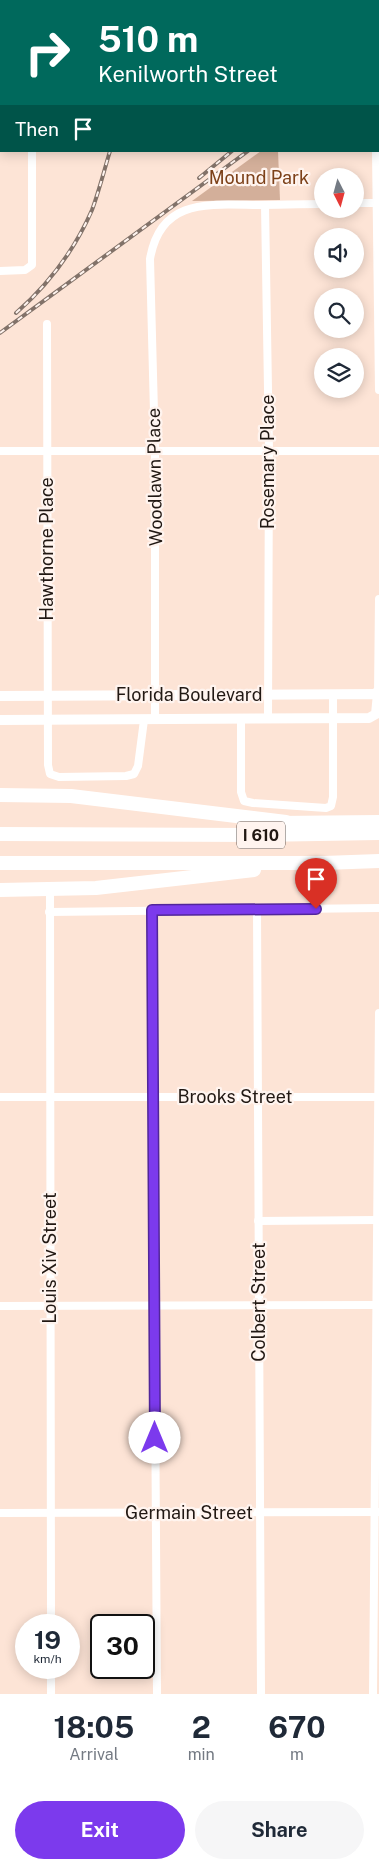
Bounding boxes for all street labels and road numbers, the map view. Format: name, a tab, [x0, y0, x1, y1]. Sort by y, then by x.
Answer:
street label: Rosemary Place	[257, 395, 278, 529]
street label: Woodlawn Place	[143, 408, 166, 546]
street label: Hawthorne Place	[36, 477, 57, 621]
street label: Florida Boulevard	[116, 684, 262, 705]
road number: I 610	[237, 822, 285, 848]
street label: Brooks Street	[177, 1086, 293, 1107]
street label: Louis Xiv Street	[39, 1192, 60, 1324]
street label: Colbert Street	[248, 1242, 269, 1362]
street label: Germain Street	[125, 1502, 253, 1523]

